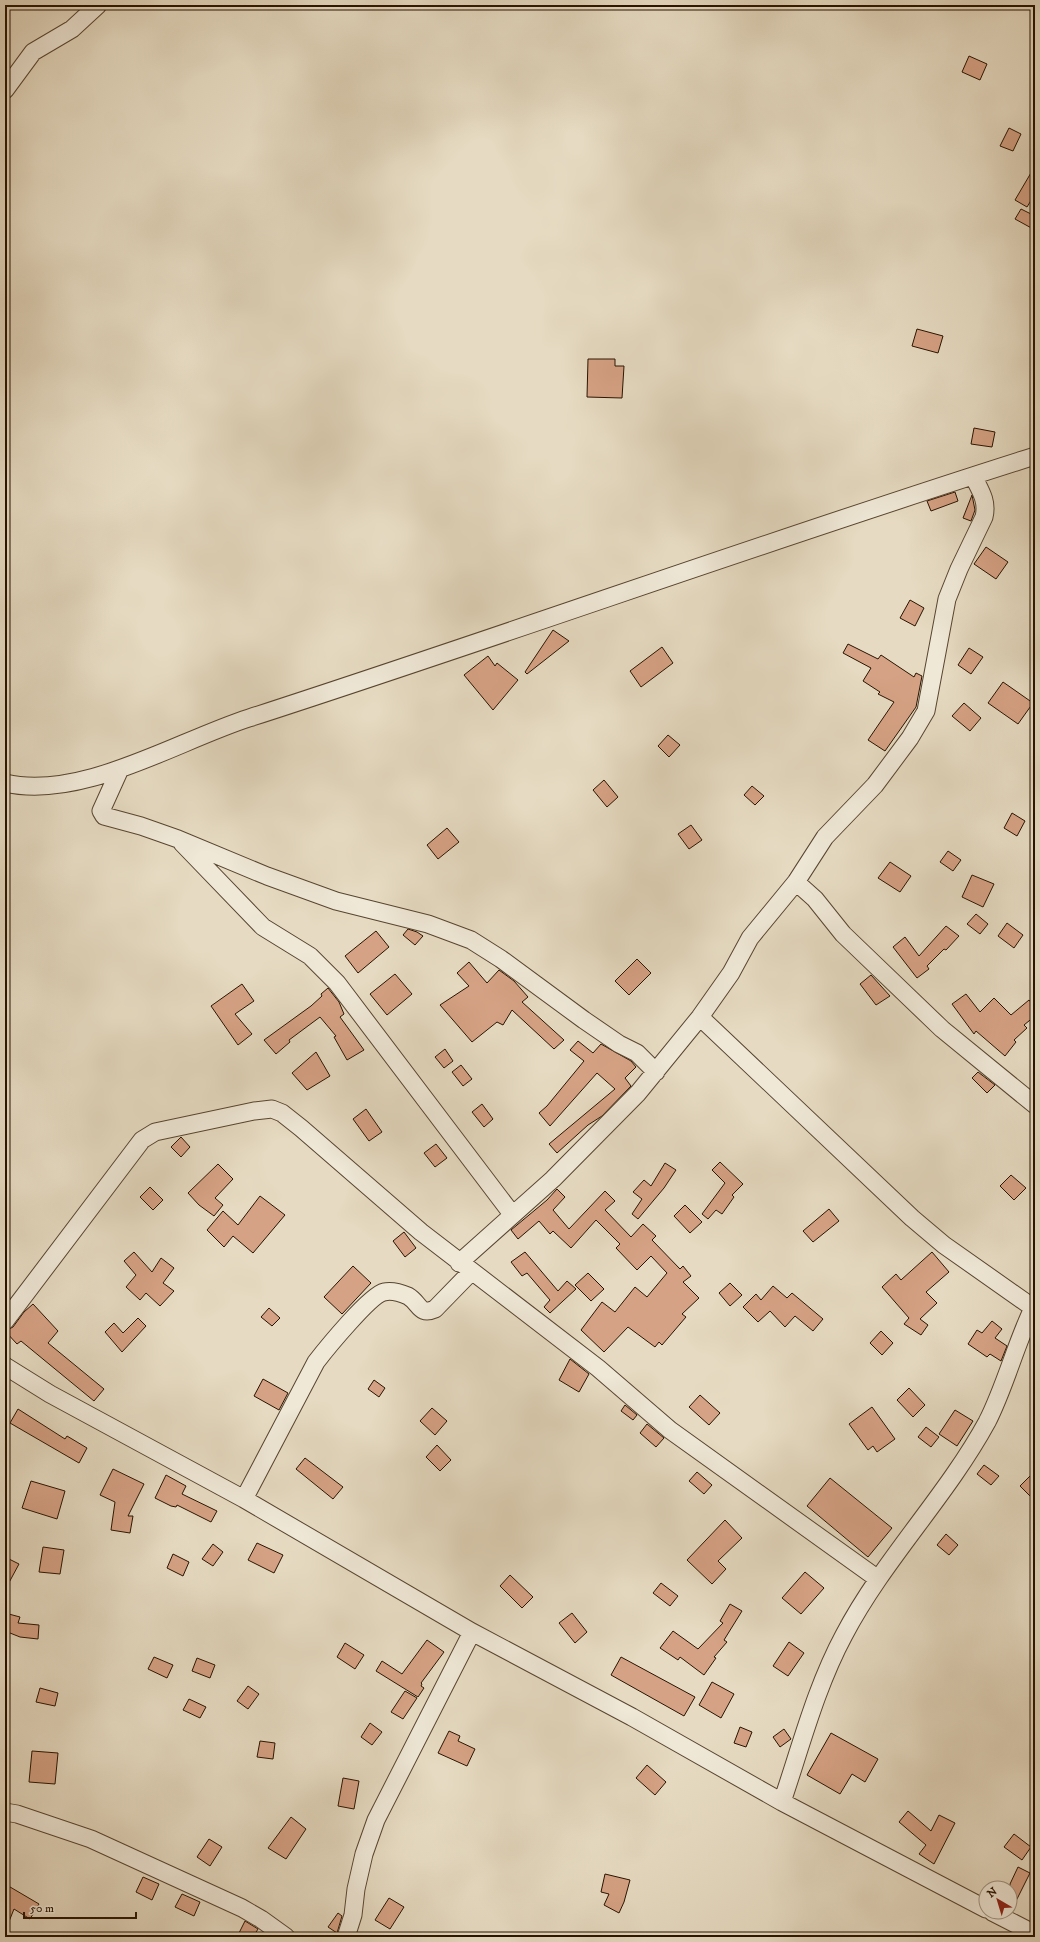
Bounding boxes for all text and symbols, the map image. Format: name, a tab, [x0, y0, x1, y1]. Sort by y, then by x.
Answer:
north arrow	[978, 1880, 1018, 1920]
text: N	[985, 1885, 1000, 1901]
scale bar	[24, 1894, 136, 1920]
text: 50 m	[30, 1901, 54, 1916]

